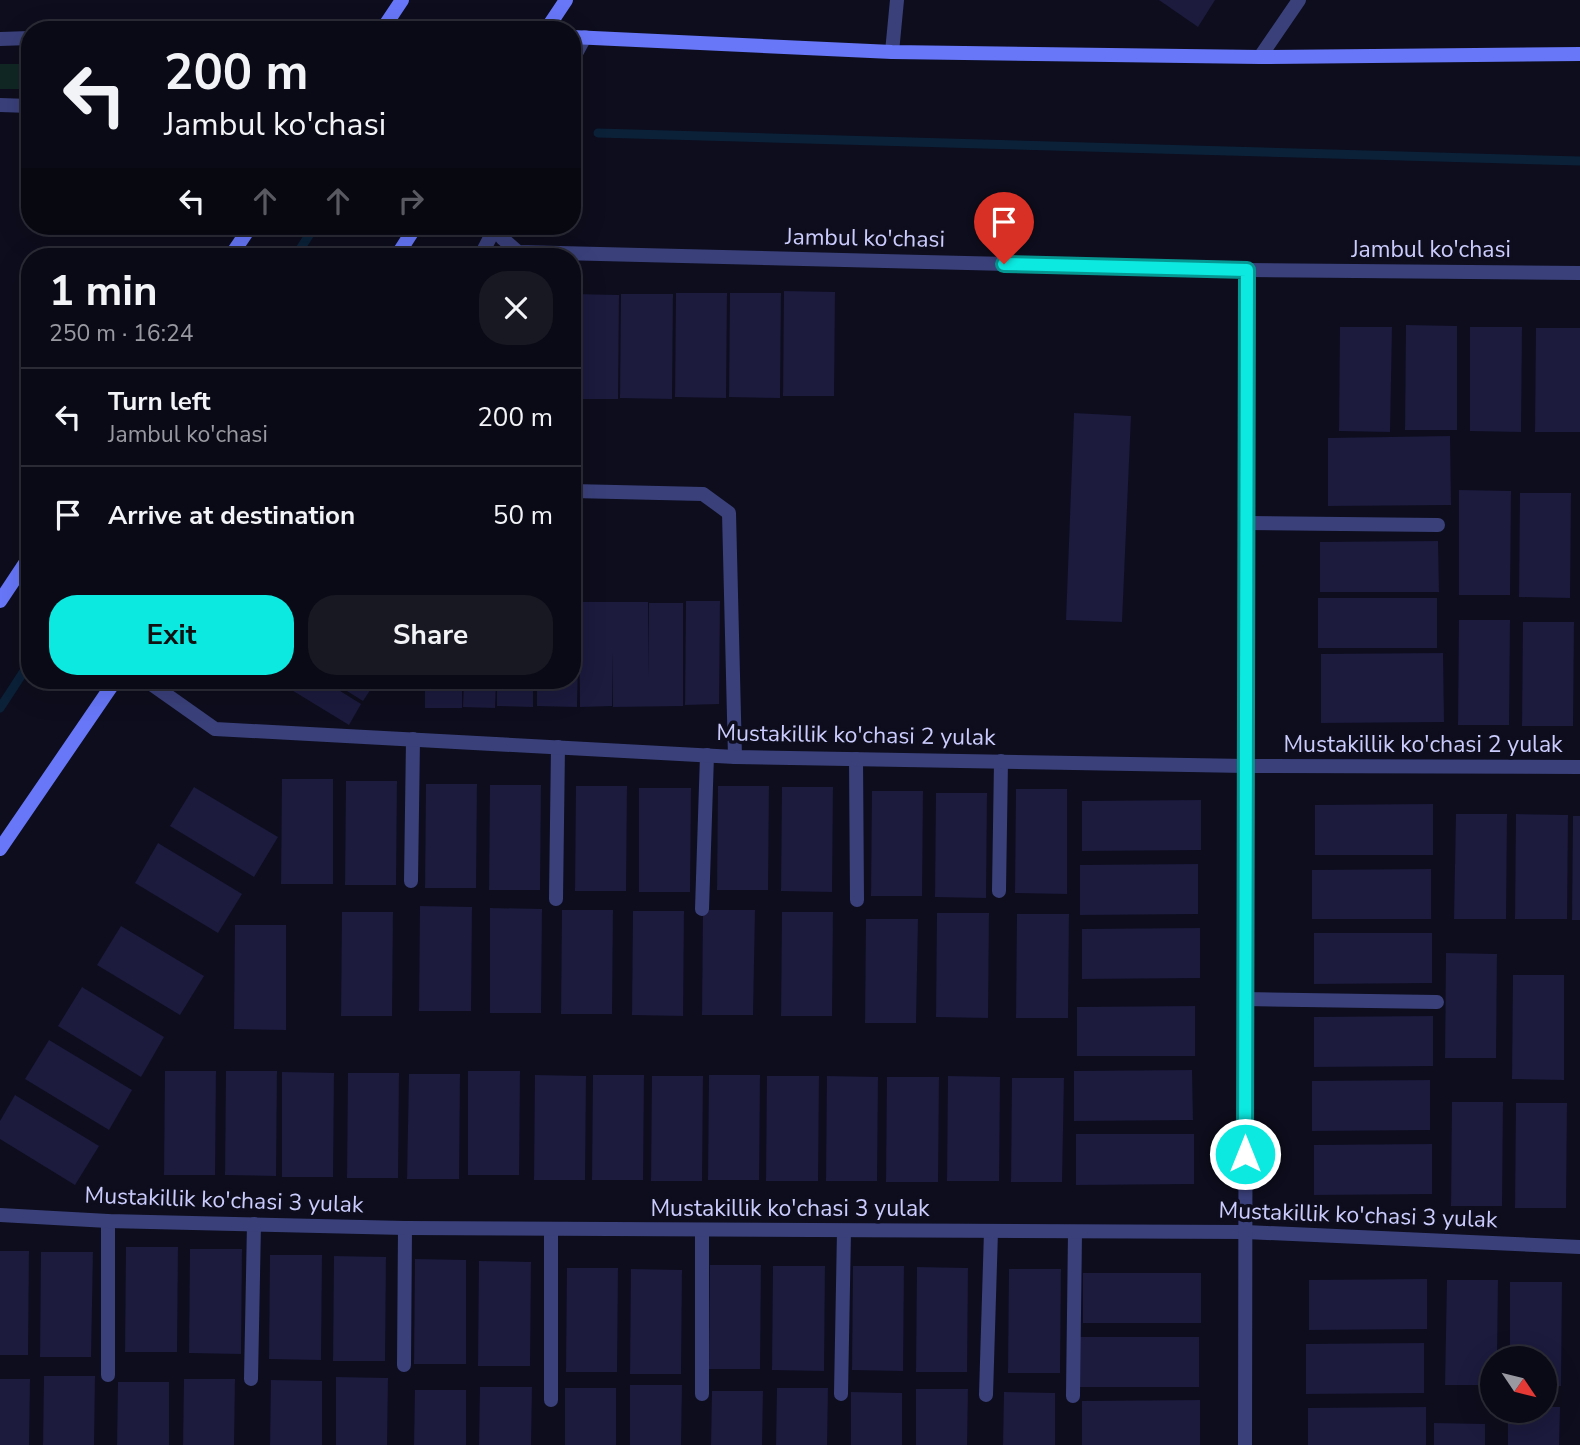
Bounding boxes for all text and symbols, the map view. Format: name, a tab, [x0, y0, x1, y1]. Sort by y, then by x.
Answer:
text: 200 m	[164, 39, 308, 106]
icon: left	[49, 49, 140, 140]
text: Jambul ko'chasi	[164, 103, 386, 146]
icon: left	[173, 182, 211, 220]
icon: ahead	[246, 182, 284, 220]
icon: ahead	[319, 182, 357, 220]
icon: right	[392, 182, 430, 220]
pin	[974, 192, 1034, 264]
icon: arrive	[985, 203, 1023, 241]
street label: Jambul ko'chasi	[784, 221, 945, 255]
street label: Jambul ko'chasi	[1350, 234, 1511, 265]
text: 1 min	[49, 263, 158, 320]
button: close	[479, 271, 553, 345]
text: 250 m · 16:24	[49, 318, 194, 349]
text: Turn left	[108, 384, 211, 419]
icon: left	[49, 398, 87, 436]
text: 200 m	[477, 400, 553, 435]
text: Jambul ko'chasi	[108, 419, 268, 450]
icon: arrive	[49, 496, 87, 534]
text: Arrive at destination	[108, 498, 355, 533]
text: 50 m	[493, 498, 553, 533]
button: Exit	[49, 595, 294, 675]
button: Share	[308, 595, 553, 675]
street label: Mustakillik ko'chasi 2 yulak	[716, 717, 996, 753]
street label: Mustakillik ko'chasi 2 yulak	[1283, 729, 1563, 760]
position arrow	[1208, 1117, 1282, 1191]
street label: Mustakillik ko'chasi 3 yulak	[84, 1180, 365, 1220]
street label: Mustakillik ko'chasi 3 yulak	[650, 1193, 930, 1224]
street label: Mustakillik ko'chasi 3 yulak	[1218, 1195, 1499, 1235]
north arrow	[1480, 1346, 1558, 1423]
map controls	[1480, 1346, 1557, 1423]

